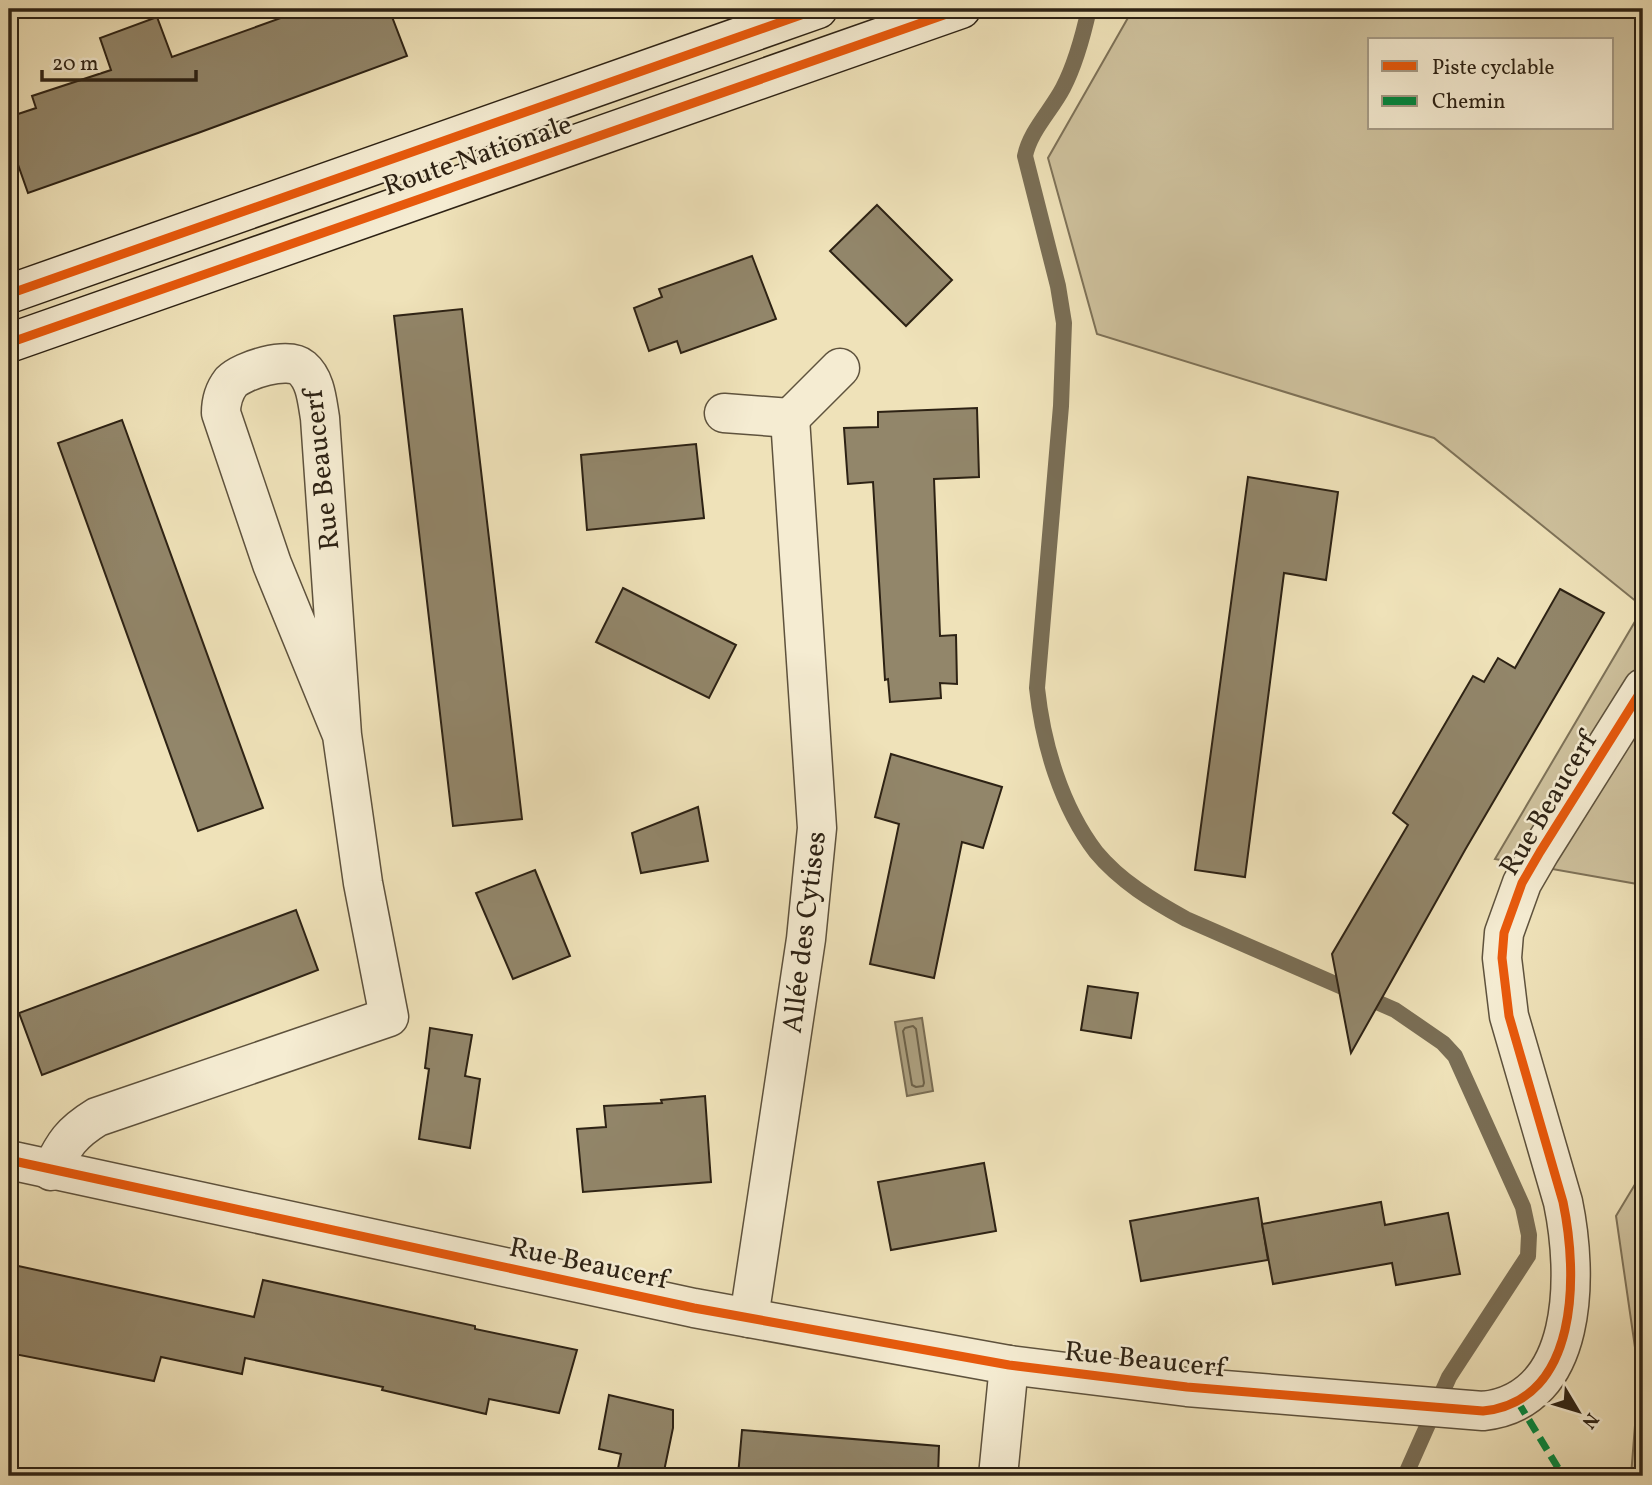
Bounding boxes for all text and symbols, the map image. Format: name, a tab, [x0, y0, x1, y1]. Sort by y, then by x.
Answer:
scale bar	[42, 38, 196, 82]
legend	[1368, 38, 1614, 130]
text: 20 m	[52, 50, 98, 79]
text: Piste cyclable	[1432, 54, 1555, 83]
text: Chemin	[1432, 88, 1506, 117]
street label: Route Nationale	[378, 106, 578, 207]
street label: Rue Beaucerf	[294, 385, 350, 552]
street label: Rue Beaucerf	[1491, 723, 1609, 883]
street label: Allée des Cytises	[774, 829, 837, 1035]
street label: Rue Beaucerf	[506, 1229, 674, 1301]
street label: Rue Beaucerf	[1062, 1333, 1229, 1389]
north arrow	[1544, 1376, 1614, 1446]
text: N	[1575, 1407, 1604, 1434]

